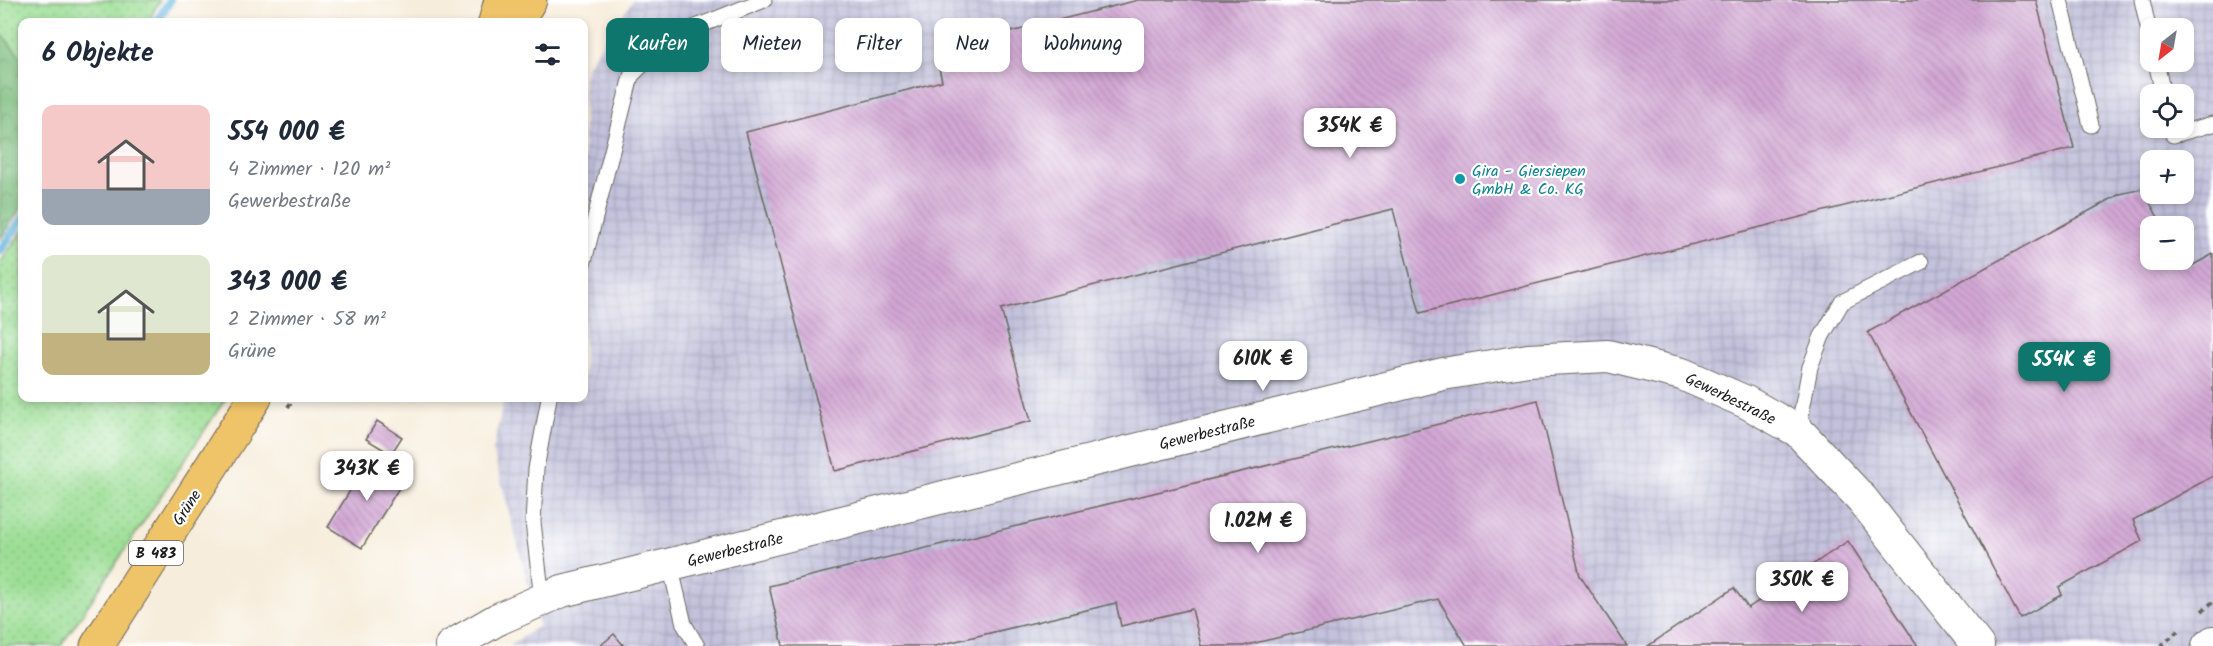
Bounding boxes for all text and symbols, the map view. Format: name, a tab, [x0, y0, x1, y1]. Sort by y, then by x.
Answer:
chip: Kaufen	[606, 18, 709, 72]
chip: Mieten	[721, 18, 823, 72]
chip: Filter	[835, 18, 922, 72]
chip: Neu	[934, 18, 1010, 72]
chip: Wohnung	[1022, 18, 1144, 72]
north arrow	[2140, 18, 2194, 72]
map controls	[2140, 18, 2194, 270]
text: 6 Objekte	[42, 33, 154, 75]
icon: filters	[531, 38, 564, 71]
button: locate	[2140, 84, 2194, 138]
pin: 354K €	[1301, 108, 1399, 159]
text: 354K €	[1318, 111, 1382, 143]
text: 554 000 €	[228, 112, 345, 154]
icon: home	[90, 129, 162, 201]
button: +	[2140, 150, 2194, 204]
text: 4 Zimmer · 120 m²	[228, 154, 390, 186]
place label: Gira - Giersiepen GmbH & Co. KG	[1472, 159, 1586, 202]
marker: Gira - Giersiepen GmbH & Co. KG	[1453, 172, 1467, 186]
text: Gewerbestraße	[228, 186, 351, 218]
button: −	[2140, 216, 2194, 270]
text: 343 000 €	[228, 262, 347, 304]
icon: home	[90, 279, 162, 351]
text: 2 Zimmer · 58 m²	[228, 304, 386, 336]
text: Grüne	[228, 336, 276, 368]
pin: 610K €	[1214, 341, 1312, 392]
pin: 554K €	[2015, 342, 2113, 393]
text: 610K €	[1233, 344, 1293, 376]
text: 554K €	[2032, 345, 2096, 377]
street label: Gewerbestraße	[1681, 367, 1780, 432]
street label: Gewerbestraße	[1157, 409, 1258, 457]
pin: 343K €	[318, 451, 416, 502]
text: 343K €	[334, 454, 400, 486]
street label: Grüne	[166, 485, 208, 531]
pin: 1.02M €	[1203, 503, 1313, 554]
text: 1.02M €	[1224, 506, 1292, 538]
street label: Gewerbestraße	[685, 526, 786, 574]
road number: B 483	[129, 541, 183, 565]
pin: 350K €	[1753, 562, 1851, 613]
text: 350K €	[1770, 565, 1834, 597]

